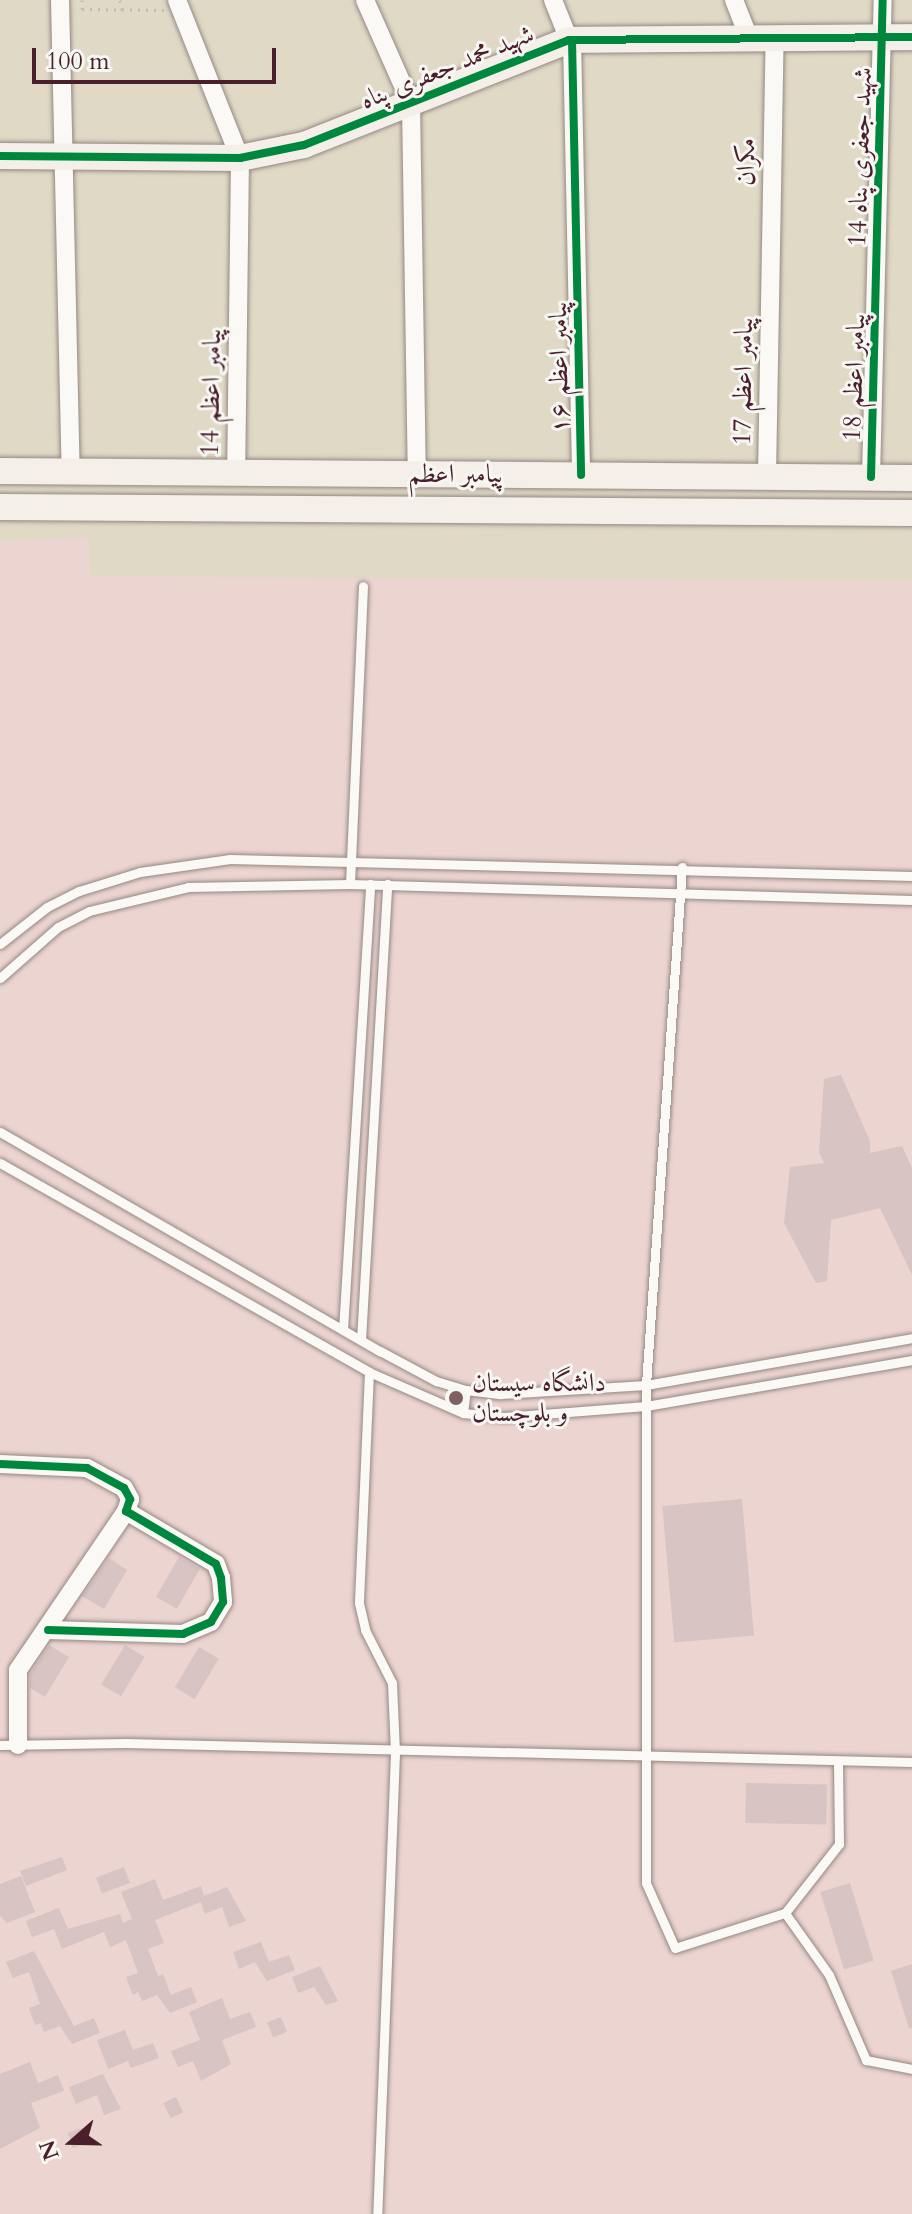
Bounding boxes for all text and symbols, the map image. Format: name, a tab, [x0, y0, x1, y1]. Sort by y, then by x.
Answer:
street label: شهید محمد جعفری پناه	[356, 18, 538, 116]
scale bar	[36, 32, 280, 82]
text: 100 m	[46, 45, 110, 78]
street label: شهید جعفری پناه 14	[841, 67, 879, 247]
street label: مکران	[730, 138, 762, 186]
street label: پیامبر اعظم ۱۶	[542, 300, 576, 434]
street label: پیامبر اعظم 18	[836, 312, 872, 442]
street label: پیامبر اعظم 17	[726, 316, 760, 446]
street label: پیامبر اعظم 14	[194, 327, 228, 457]
street label: پیامبر اعظم	[408, 458, 504, 490]
place label: دانشگاه سیستان و بلوچستان	[472, 1367, 606, 1428]
marker: دانشگاه سیستان و بلوچستان	[447, 1389, 465, 1407]
north arrow	[32, 2102, 112, 2182]
text: N	[32, 2136, 67, 2164]

